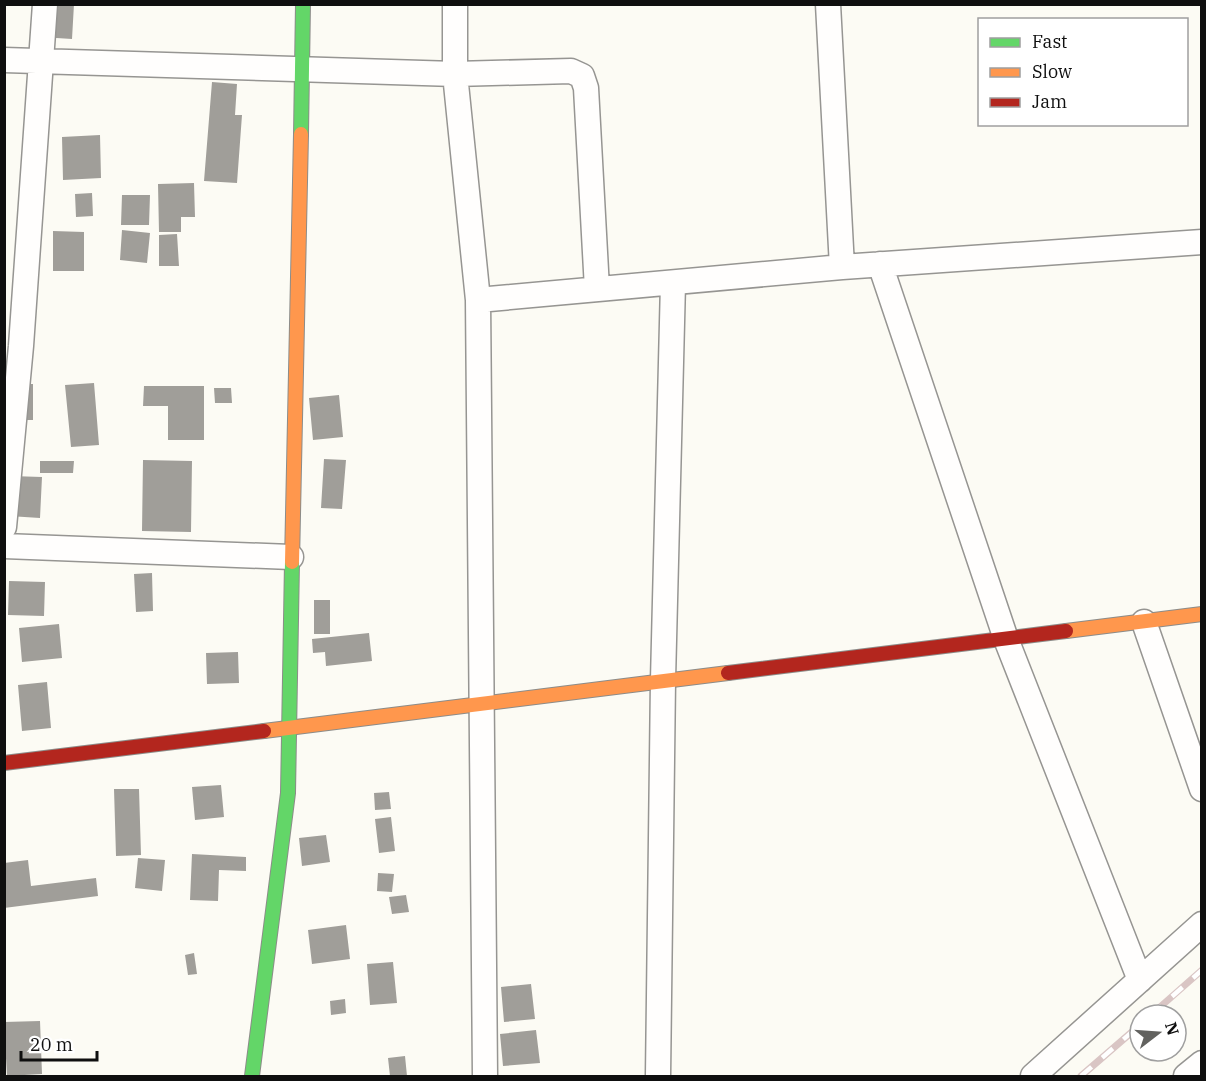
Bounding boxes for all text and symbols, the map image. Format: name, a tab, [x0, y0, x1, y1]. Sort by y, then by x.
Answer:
legend	[978, 18, 1188, 126]
text: Fast	[1032, 30, 1067, 53]
text: Slow	[1032, 60, 1072, 83]
text: Jam	[1032, 90, 1067, 113]
north arrow	[1128, 1003, 1188, 1063]
text: N	[1161, 1020, 1184, 1038]
scale bar	[21, 1024, 98, 1062]
text: 20 m	[30, 1033, 73, 1056]

